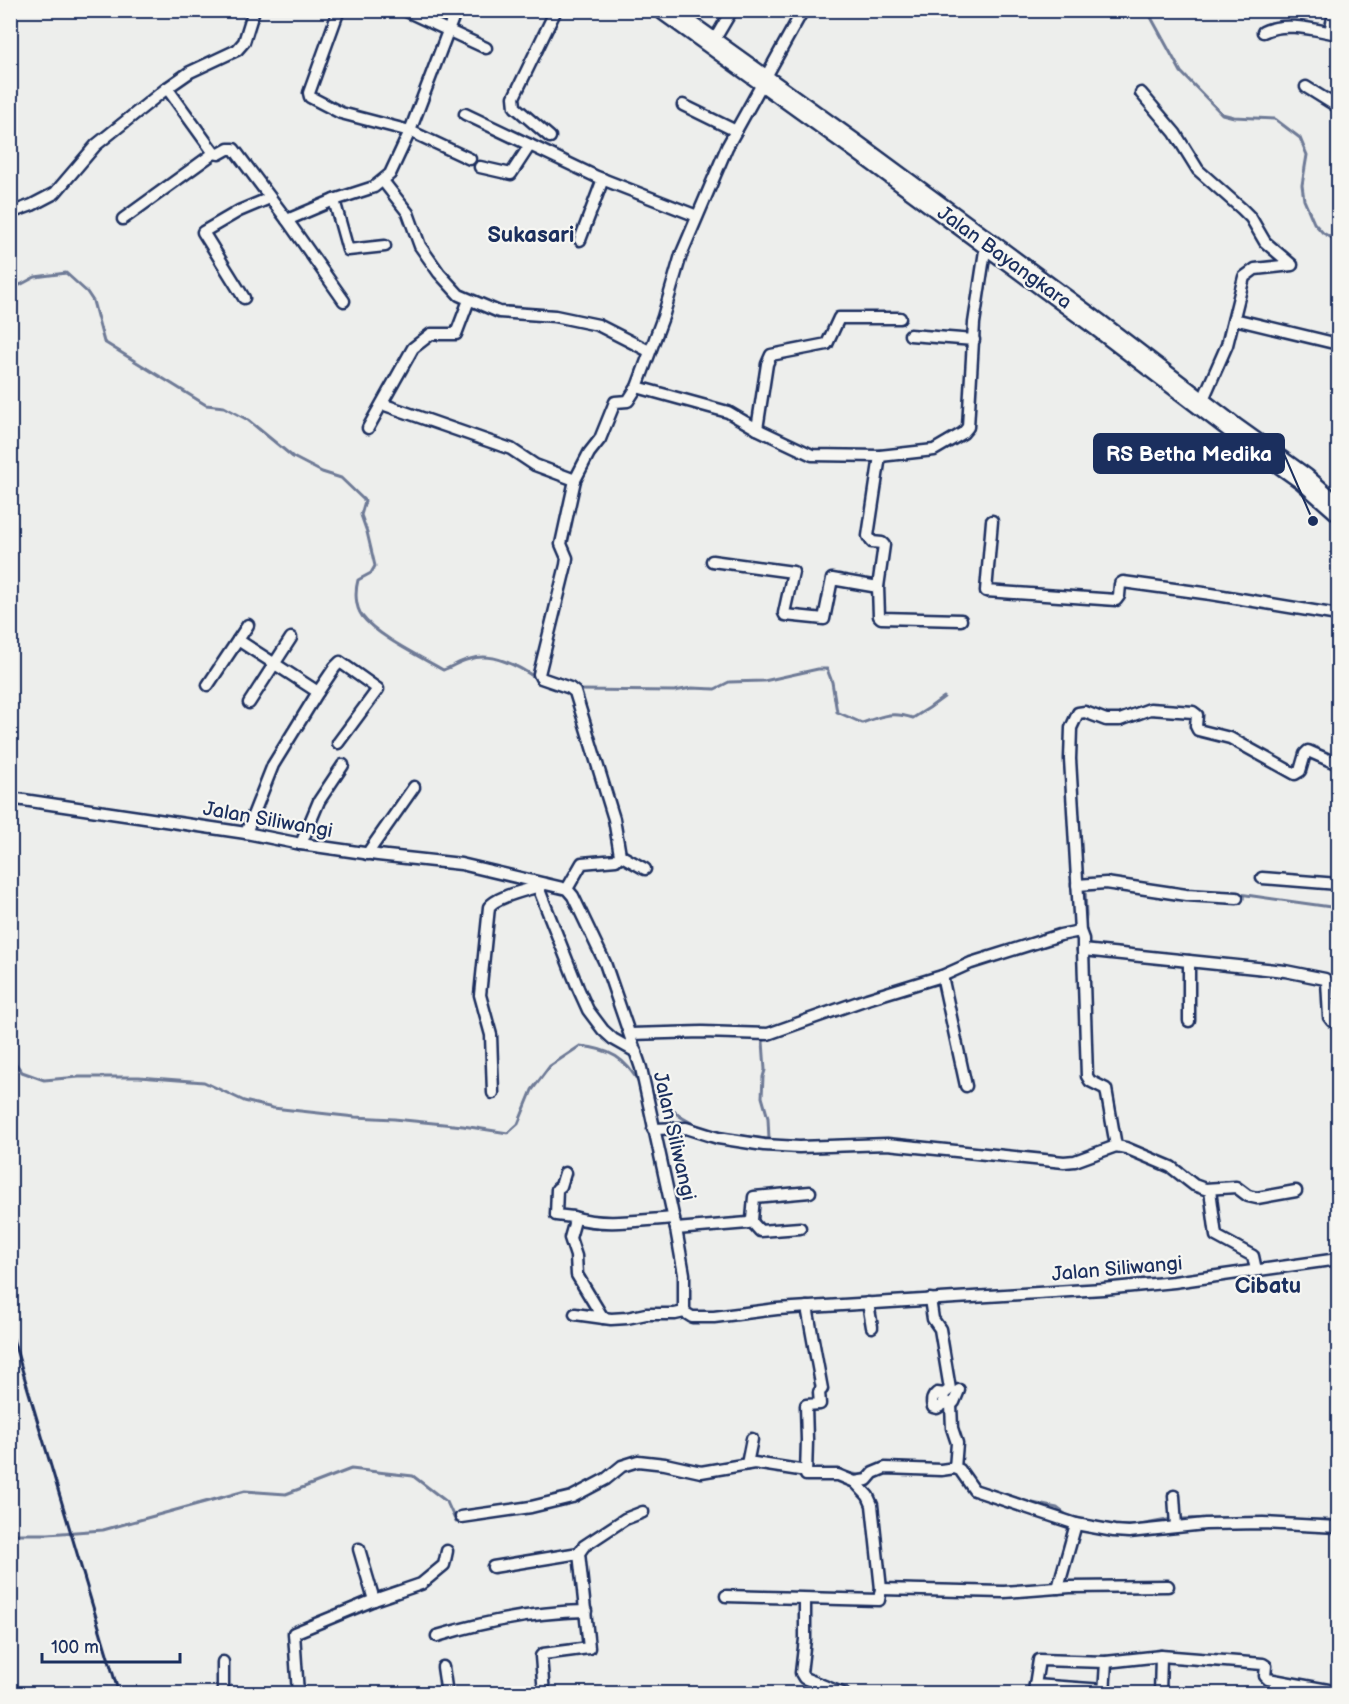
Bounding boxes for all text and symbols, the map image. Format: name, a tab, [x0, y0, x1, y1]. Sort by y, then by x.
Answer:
street label: Jalan Bayangkara	[933, 201, 1076, 315]
district label: Sukasari	[487, 222, 575, 249]
callout: RS Betha Medika	[1094, 434, 1284, 473]
text: RS Betha Medika	[1106, 442, 1272, 467]
street label: Jalan Siliwangi	[201, 797, 335, 843]
street label: Jalan Siliwangi	[648, 1070, 700, 1203]
street label: Jalan Siliwangi	[1051, 1251, 1184, 1287]
district label: Cibatu	[1235, 1273, 1301, 1300]
scale bar	[42, 1626, 180, 1664]
text: 100 m	[51, 1637, 99, 1658]

